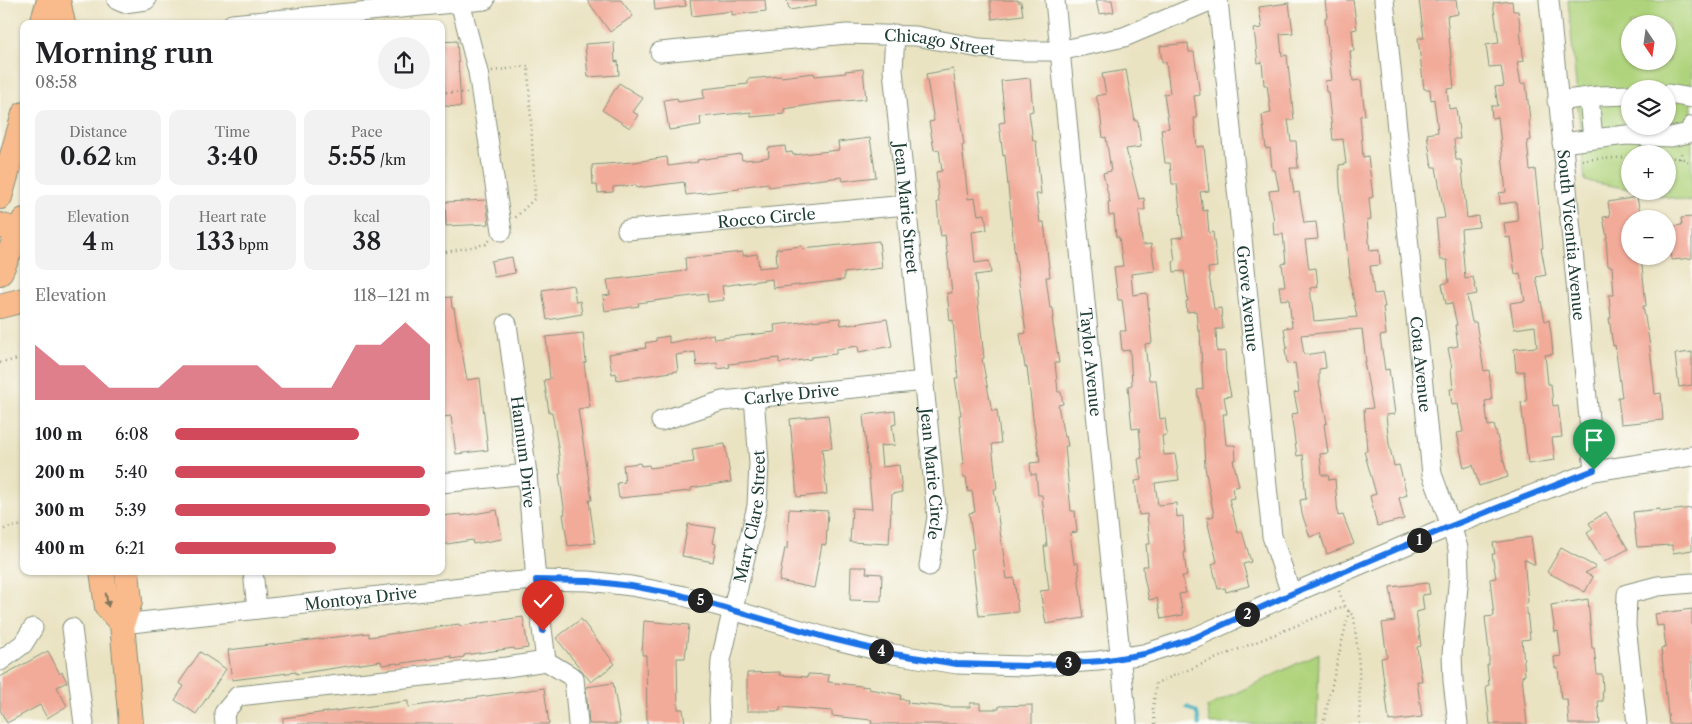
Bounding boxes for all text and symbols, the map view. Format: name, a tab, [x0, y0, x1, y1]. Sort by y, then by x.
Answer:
north arrow	[1621, 15, 1676, 70]
map controls	[1621, 15, 1676, 265]
street label: Chicago Street	[884, 25, 996, 59]
text: Morning run	[35, 36, 214, 70]
button: share	[378, 37, 430, 89]
text: 08:58	[35, 72, 77, 92]
button: layers	[1621, 80, 1676, 135]
text: Distance	[69, 123, 127, 141]
text: Time	[215, 123, 250, 141]
text: Pace	[351, 123, 383, 141]
street label: Jean Marie Street	[890, 139, 923, 275]
text: 0.62	[60, 141, 112, 172]
text: 3:40	[207, 141, 258, 172]
text: 5:55	[328, 141, 376, 172]
button: +	[1621, 145, 1676, 200]
street label: South Vicentia Avenue	[1553, 148, 1590, 321]
text: km	[112, 151, 137, 169]
text: /km	[376, 151, 406, 169]
street label: Rocco Circle	[717, 203, 816, 232]
text: Elevation	[67, 208, 129, 226]
text: Heart rate	[199, 208, 266, 226]
text: kcal	[354, 208, 380, 226]
button: −	[1621, 210, 1676, 265]
text: 4	[82, 226, 97, 257]
text: 133	[196, 226, 235, 257]
text: 38	[352, 226, 381, 257]
text: m	[97, 236, 114, 254]
text: bpm	[235, 236, 269, 254]
street label: Grove Avenue	[1233, 244, 1263, 353]
text: Elevation	[35, 285, 106, 305]
text: 118–121 m	[354, 285, 430, 305]
street label: Taylor Avenue	[1076, 307, 1106, 417]
street label: Cota Avenue	[1406, 315, 1436, 413]
street label: Carlye Drive	[743, 380, 840, 409]
street label: Hannum Drive	[507, 395, 540, 509]
street label: Jean Marie Circle	[916, 404, 947, 541]
pin	[1573, 419, 1615, 470]
text: 100 m	[35, 424, 82, 444]
text: 6:08	[115, 424, 148, 444]
icon: arrive	[1580, 426, 1608, 454]
street label: Mary Clare Street	[729, 449, 769, 585]
text: 200 m	[35, 462, 85, 482]
text: 5:40	[115, 462, 148, 482]
text: 300 m	[35, 500, 84, 520]
text: 5:39	[115, 500, 146, 520]
pin: 1	[1406, 528, 1432, 552]
text: 1	[1416, 531, 1423, 549]
text: 400 m	[35, 538, 85, 558]
text: 6:21	[115, 538, 145, 558]
pin	[522, 580, 564, 631]
street label: Montoya Drive	[303, 582, 418, 614]
icon: check	[529, 587, 557, 615]
pin: 5	[688, 588, 712, 612]
text: 5	[697, 591, 704, 609]
one-way arrow	[103, 593, 111, 609]
pin: 2	[1234, 602, 1260, 626]
text: 2	[1243, 605, 1252, 623]
pin: 4	[868, 638, 894, 664]
text: 4	[877, 642, 886, 660]
pin: 3	[1056, 650, 1080, 676]
text: 3	[1065, 654, 1072, 672]

